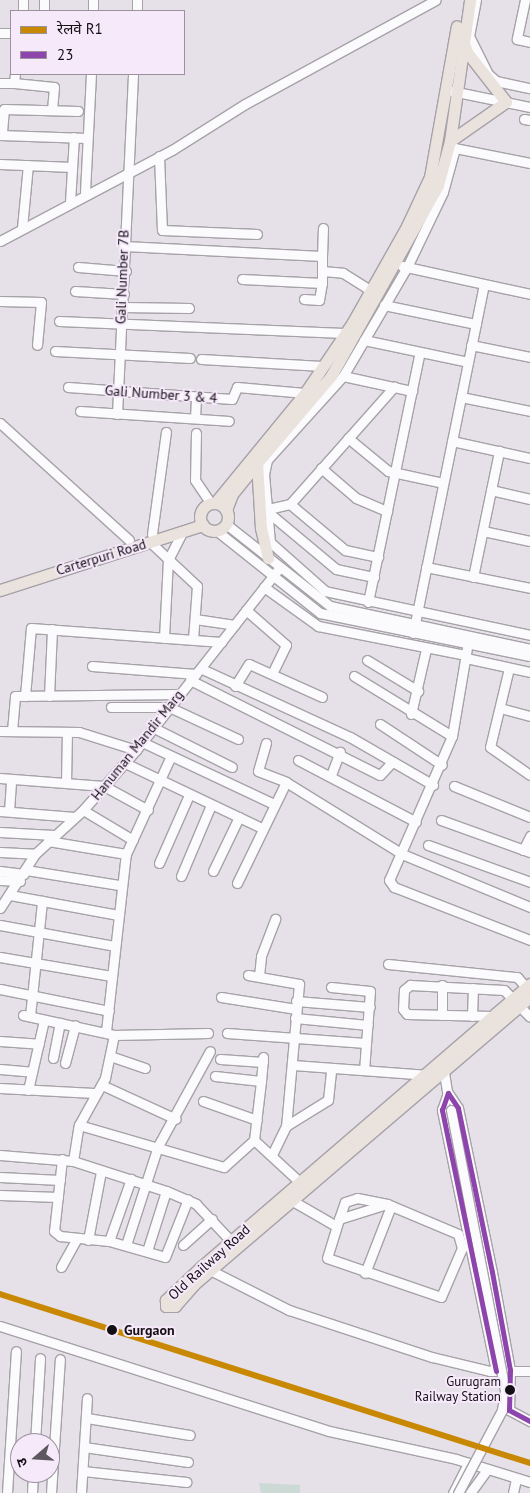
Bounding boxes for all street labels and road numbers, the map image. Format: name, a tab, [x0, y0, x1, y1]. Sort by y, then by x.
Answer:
street label: Gali Number 7B	[112, 230, 132, 324]
street label: Gali Number 3 & 4	[104, 382, 218, 406]
street label: Carterpuri Road	[54, 535, 148, 579]
street label: Hanuman Mandir Marg	[87, 686, 187, 804]
street label: Old Railway Road	[164, 1221, 254, 1303]

